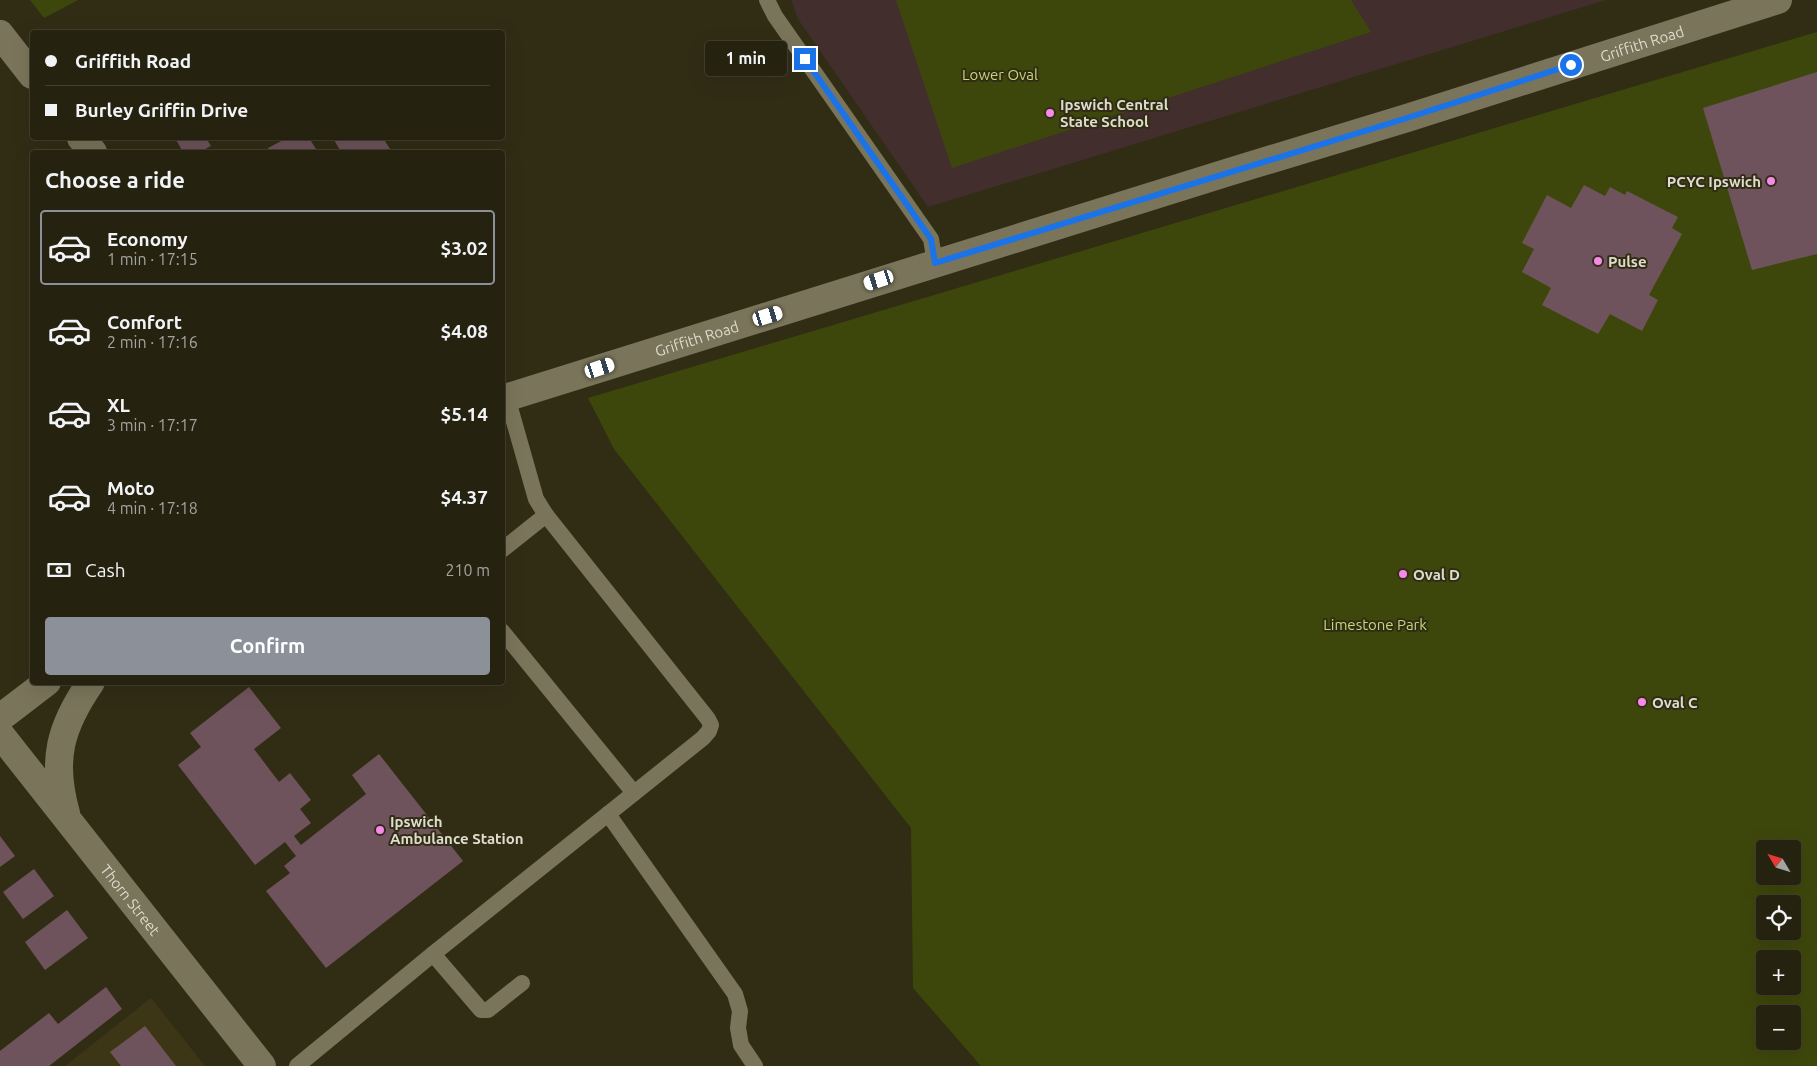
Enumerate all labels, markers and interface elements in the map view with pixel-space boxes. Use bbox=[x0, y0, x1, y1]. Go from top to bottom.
street label: Griffith Road bbox=[1598, 22, 1686, 65]
callout: 1 min bbox=[705, 42, 788, 76]
route end bbox=[794, 48, 816, 70]
text: 1 min bbox=[726, 49, 766, 67]
text: Griffith Road bbox=[75, 50, 191, 72]
route start bbox=[1560, 54, 1582, 76]
park label: Lower Oval bbox=[962, 66, 1038, 83]
place label: Ipswich Central State School bbox=[1060, 96, 1169, 130]
text: Burley Griffin Drive bbox=[75, 99, 248, 121]
marker: Ipswich Central State School bbox=[1044, 107, 1056, 119]
text: Choose a ride bbox=[45, 167, 185, 192]
place label: PCYC Ipswich bbox=[1667, 173, 1761, 190]
marker: PCYC Ipswich bbox=[1765, 175, 1777, 187]
icon: car bbox=[47, 225, 92, 270]
text: Economy bbox=[107, 228, 188, 250]
text: $3.02 bbox=[440, 237, 488, 259]
text: 1 min · 17:15 bbox=[107, 250, 198, 268]
place label: Pulse bbox=[1608, 253, 1647, 270]
marker: Pulse bbox=[1592, 255, 1604, 267]
car bbox=[862, 268, 895, 292]
car bbox=[751, 304, 784, 328]
icon: car bbox=[47, 308, 92, 353]
text: Comfort bbox=[107, 311, 182, 333]
street label: Griffith Road bbox=[653, 317, 741, 359]
text: $4.08 bbox=[440, 320, 488, 342]
text: 2 min · 17:16 bbox=[107, 333, 198, 351]
car bbox=[583, 356, 616, 380]
icon: car bbox=[47, 391, 92, 436]
text: XL bbox=[107, 394, 130, 416]
text: $5.14 bbox=[440, 403, 488, 425]
text: 3 min · 17:17 bbox=[107, 416, 198, 434]
icon: car bbox=[47, 474, 92, 519]
text: Moto bbox=[107, 477, 155, 499]
text: $4.37 bbox=[440, 486, 488, 508]
text: 4 min · 17:18 bbox=[107, 499, 198, 517]
icon: cash bbox=[45, 556, 73, 584]
text: Cash bbox=[85, 559, 126, 581]
text: 210 m bbox=[445, 561, 490, 579]
place label: Oval D bbox=[1413, 566, 1460, 583]
marker: Oval D bbox=[1397, 568, 1409, 580]
park label: Limestone Park bbox=[1323, 616, 1427, 633]
button: Confirm bbox=[45, 617, 490, 675]
place label: Oval C bbox=[1652, 694, 1698, 711]
marker: Oval C bbox=[1636, 696, 1648, 708]
place label: Ipswich Ambulance Station bbox=[390, 813, 523, 847]
marker: Ipswich Ambulance Station bbox=[374, 824, 386, 836]
north arrow bbox=[1756, 840, 1801, 885]
map controls bbox=[1756, 840, 1801, 1050]
street label: Thorn Street bbox=[98, 861, 164, 938]
button: locate bbox=[1756, 895, 1801, 940]
button: + bbox=[1756, 950, 1801, 995]
button: − bbox=[1756, 1005, 1801, 1050]

